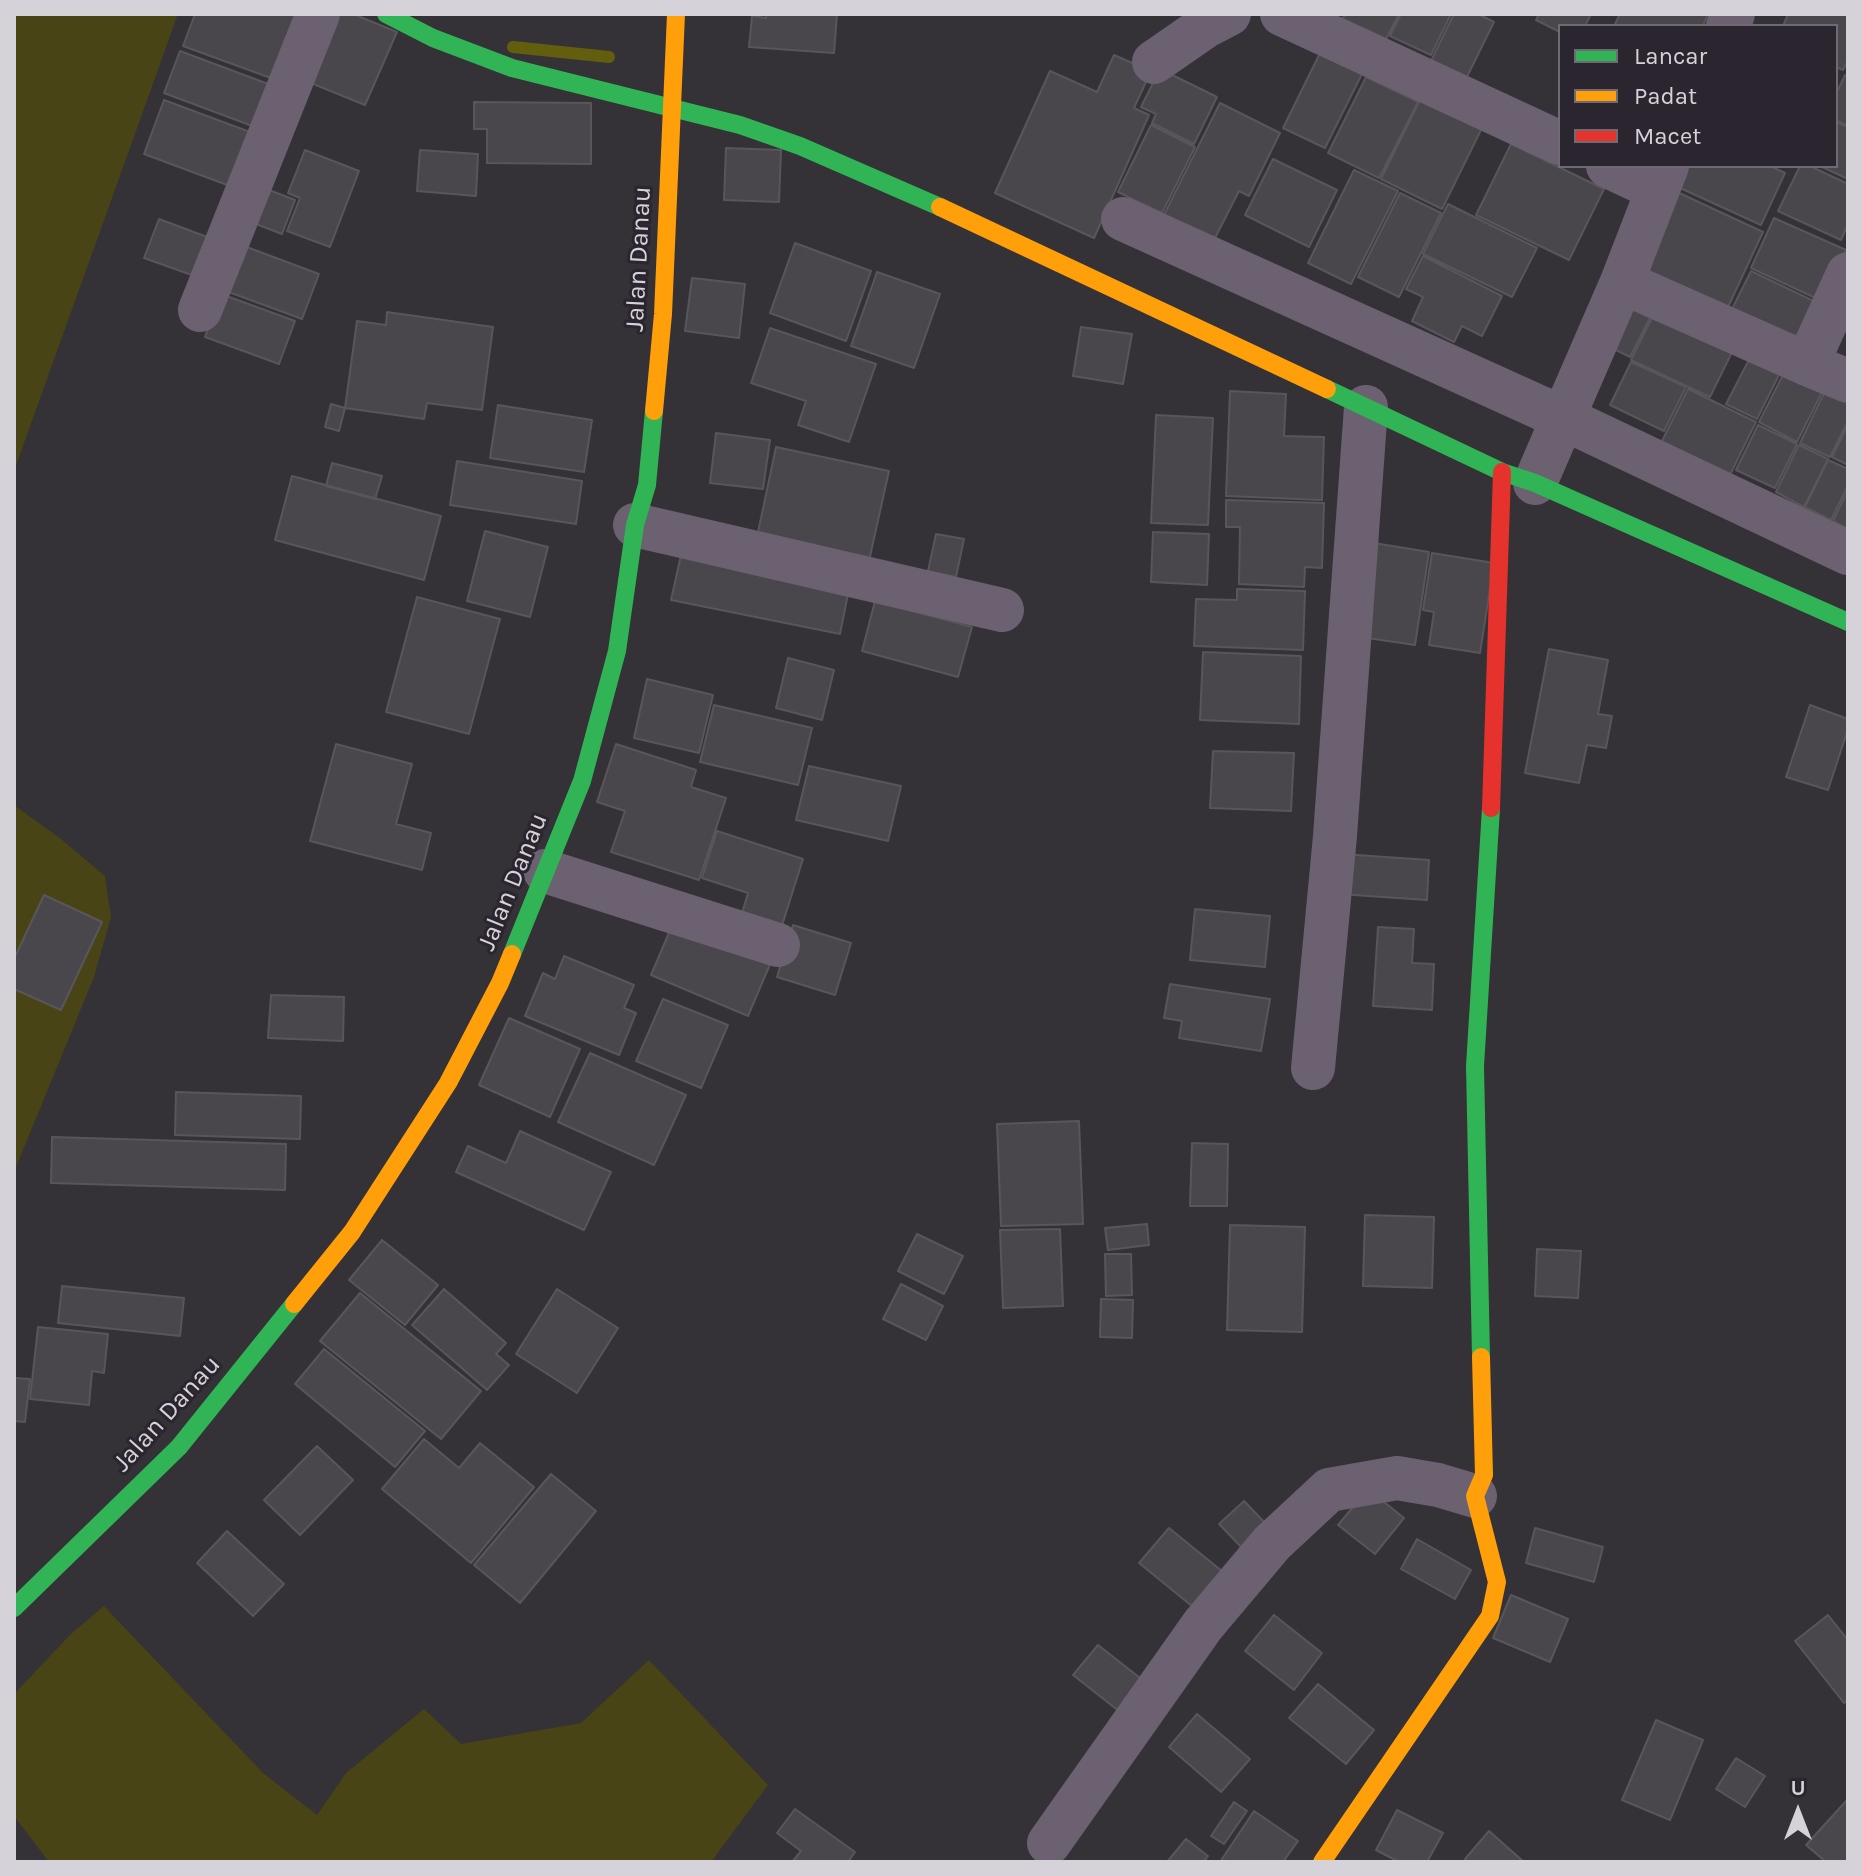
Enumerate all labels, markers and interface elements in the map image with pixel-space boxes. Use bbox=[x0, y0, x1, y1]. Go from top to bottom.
legend bbox=[1558, 24, 1838, 168]
text: Lancar bbox=[1634, 42, 1707, 70]
text: Padat bbox=[1634, 82, 1697, 110]
text: Macet bbox=[1634, 122, 1701, 150]
street label: Jalan Danau bbox=[620, 186, 658, 332]
street label: Jalan Danau bbox=[471, 809, 555, 955]
street label: Jalan Danau bbox=[107, 1350, 227, 1478]
north arrow bbox=[1758, 1772, 1838, 1852]
text: U bbox=[1790, 1775, 1806, 1801]

